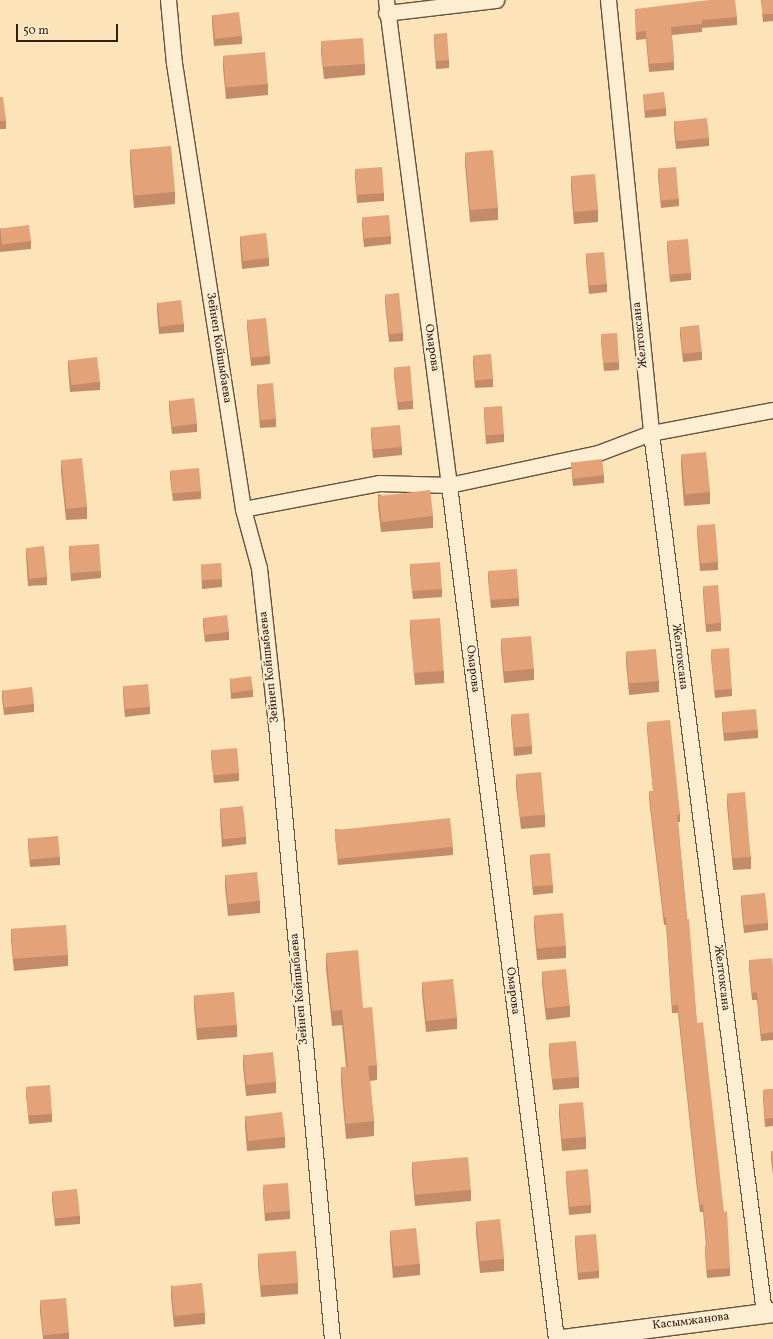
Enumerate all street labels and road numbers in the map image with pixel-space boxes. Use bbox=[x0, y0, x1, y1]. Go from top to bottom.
street label: Зейнеп Койшыбаева bbox=[202, 292, 234, 404]
street label: Желтоксана bbox=[630, 301, 652, 369]
street label: Омарова bbox=[421, 323, 441, 373]
street label: Зейнеп Койшыбаева bbox=[257, 611, 283, 723]
street label: Желтоксана bbox=[668, 623, 690, 691]
street label: Омарова bbox=[462, 644, 482, 694]
street label: Зейнеп Койшыбаева bbox=[288, 933, 312, 1045]
street label: Желтоксана bbox=[710, 944, 732, 1012]
street label: Омарова bbox=[502, 966, 522, 1016]
street label: Касымжанова bbox=[652, 1310, 730, 1334]

